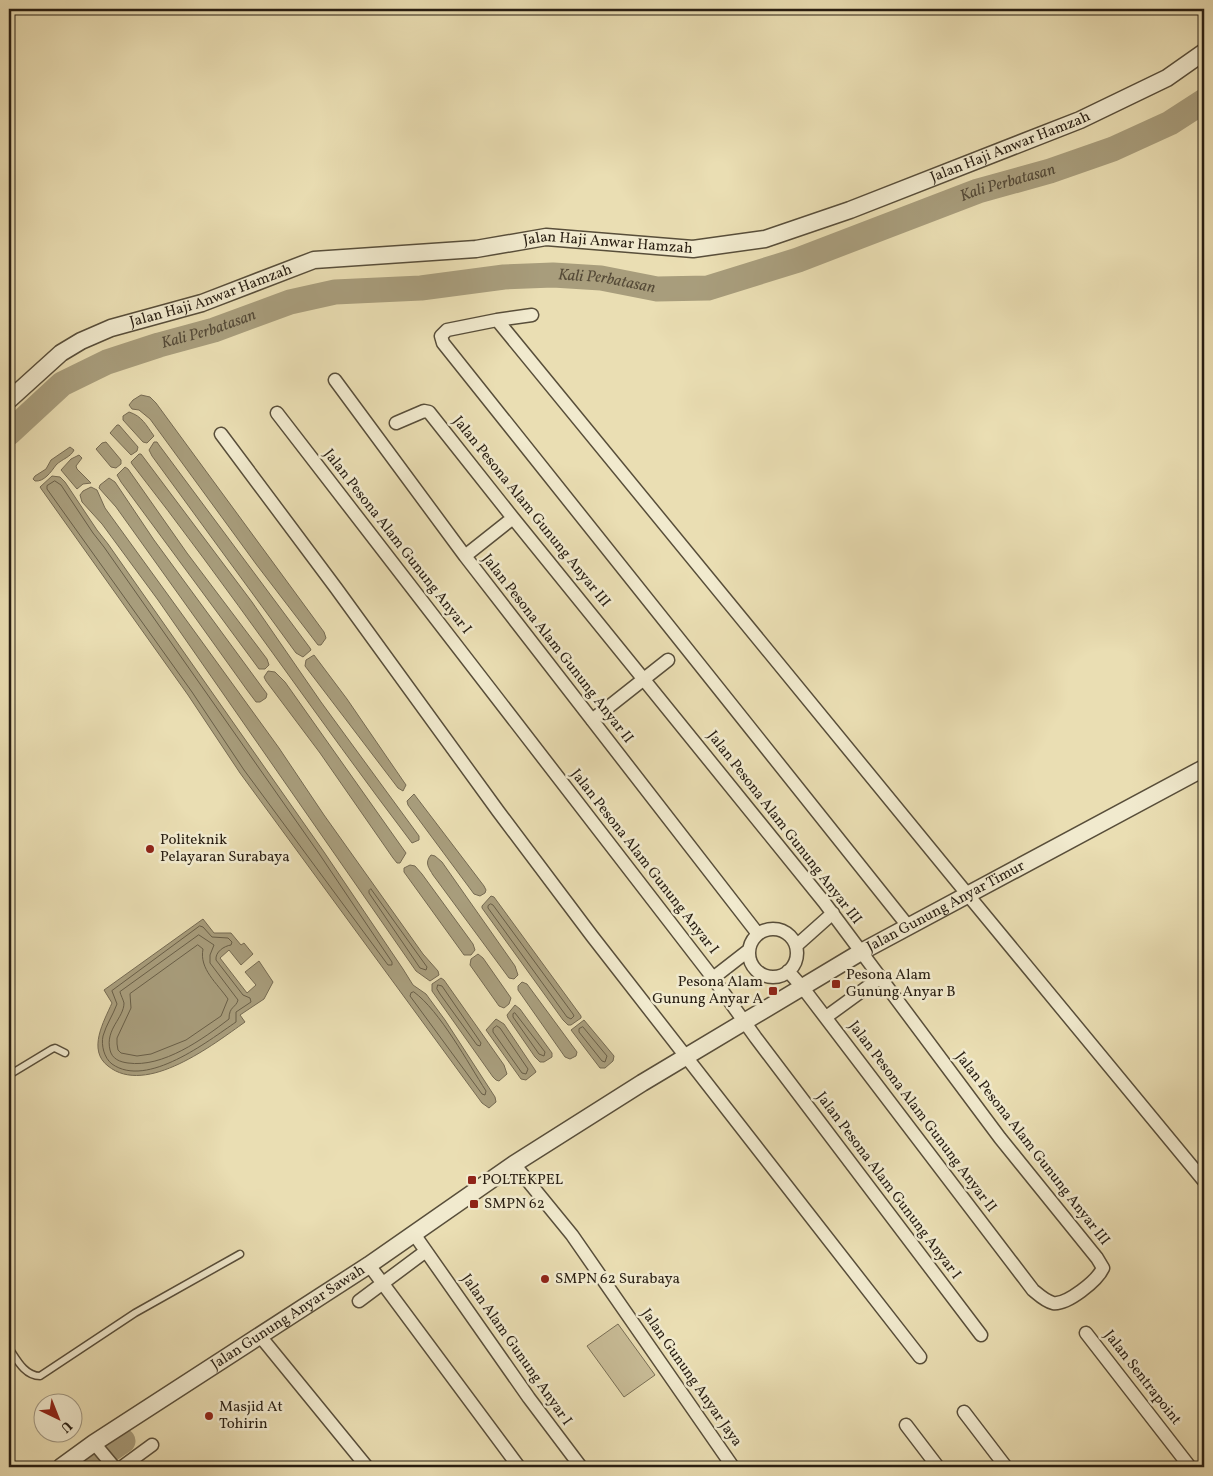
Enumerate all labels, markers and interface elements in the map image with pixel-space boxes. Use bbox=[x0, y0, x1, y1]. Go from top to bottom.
street label: Jalan Haji Anwar Hamzah bbox=[927, 106, 1094, 188]
water label: Kali Perbatasan bbox=[957, 159, 1059, 208]
street label: Jalan Haji Anwar Hamzah bbox=[522, 226, 694, 259]
street label: Jalan Haji Anwar Hamzah bbox=[127, 259, 295, 333]
water label: Kali Perbatasan bbox=[557, 264, 657, 299]
water label: Kali Perbatasan bbox=[159, 304, 259, 355]
street label: Jalan Pesona Alam Gunung Anyar III bbox=[447, 412, 615, 612]
street label: Jalan Pesona Alam Gunung Anyar I bbox=[318, 445, 476, 639]
street label: Jalan Pesona Alam Gunung Anyar II bbox=[476, 550, 638, 748]
street label: Jalan Pesona Alam Gunung Anyar III bbox=[702, 727, 866, 929]
street label: Jalan Pesona Alam Gunung Anyar I bbox=[565, 765, 723, 959]
place label: Politeknik Pelayaran Surabaya bbox=[160, 830, 290, 868]
marker: Politeknik Pelayaran Surabaya bbox=[144, 843, 156, 855]
street label: Jalan Gunung Anyar Timur bbox=[863, 855, 1029, 958]
place label: Pesona Alam Gunung Anyar B bbox=[846, 965, 956, 1003]
place label: Pesona Alam Gunung Anyar A bbox=[652, 972, 763, 1010]
marker: Pesona Alam Gunung Anyar B bbox=[830, 978, 842, 990]
marker: Pesona Alam Gunung Anyar A bbox=[767, 985, 779, 997]
street label: Jalan Pesona Alam Gunung Anyar II bbox=[844, 1018, 1000, 1216]
street label: Jalan Pesona Alam Gunung Anyar III bbox=[950, 1048, 1114, 1250]
street label: Jalan Pesona Alam Gunung Anyar I bbox=[812, 1089, 964, 1283]
place label: POLTEKPEL bbox=[482, 1170, 564, 1191]
marker: POLTEKPEL bbox=[466, 1174, 478, 1186]
place label: SMPN 62 bbox=[484, 1194, 545, 1215]
marker: SMPN 62 bbox=[468, 1198, 480, 1210]
street label: Jalan Gunung Anyar Sawah bbox=[207, 1260, 369, 1375]
place label: SMPN 62 Surabaya bbox=[555, 1269, 680, 1290]
street label: Jalan Alam Gunung Anyar I bbox=[456, 1270, 576, 1430]
marker: SMPN 62 Surabaya bbox=[539, 1273, 551, 1285]
street label: Jalan Gunung Anyar Jaya bbox=[635, 1305, 747, 1451]
street label: Jalan Sentrapoint bbox=[1098, 1326, 1186, 1430]
north arrow bbox=[32, 1394, 82, 1444]
place label: Masjid At Tohirin bbox=[219, 1397, 283, 1435]
marker: Masjid At Tohirin bbox=[203, 1410, 215, 1422]
text: U bbox=[56, 1416, 76, 1437]

